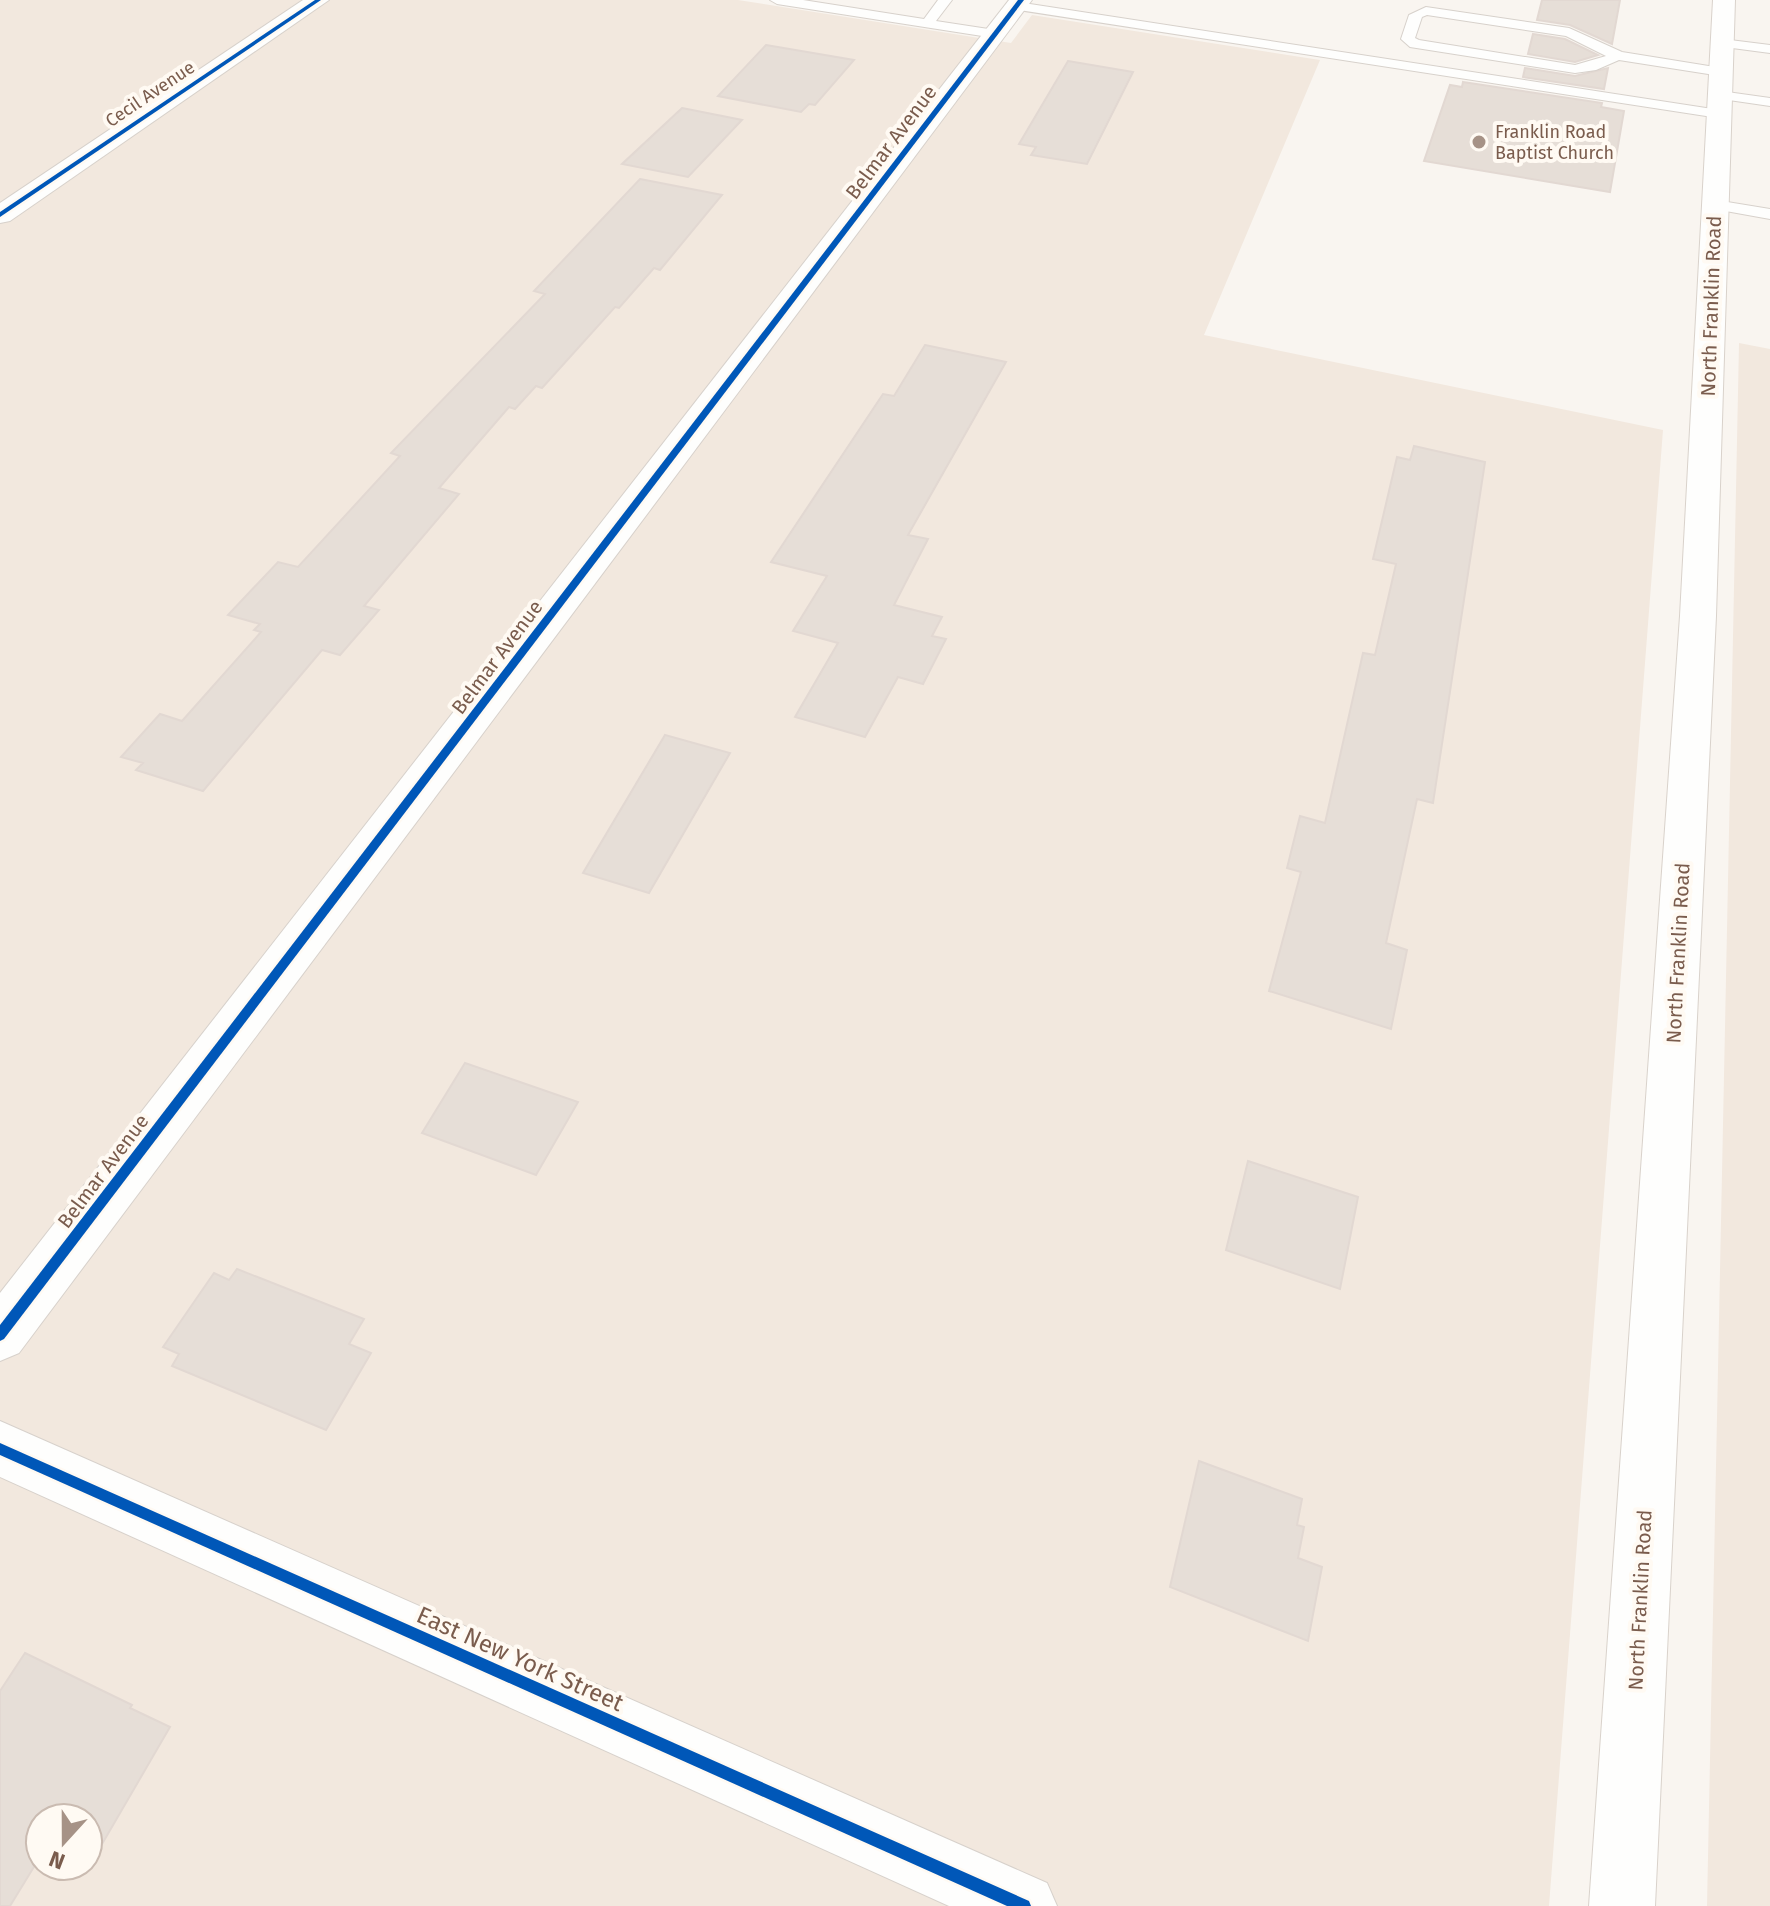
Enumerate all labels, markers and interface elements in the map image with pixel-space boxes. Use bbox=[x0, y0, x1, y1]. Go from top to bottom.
street label: Cecil Avenue bbox=[101, 56, 199, 132]
street label: Belmar Avenue bbox=[840, 80, 942, 204]
place label: Franklin Road Baptist Church bbox=[1495, 121, 1614, 164]
marker: Franklin Road Baptist Church bbox=[1470, 133, 1488, 151]
street label: North Franklin Road bbox=[1696, 215, 1726, 397]
street label: Belmar Avenue bbox=[446, 595, 548, 719]
street label: North Franklin Road bbox=[1661, 862, 1695, 1044]
street label: Belmar Avenue bbox=[52, 1109, 154, 1233]
street label: North Franklin Road bbox=[1623, 1509, 1657, 1691]
street label: East New York Street bbox=[412, 1601, 628, 1717]
north arrow bbox=[24, 1802, 104, 1882]
text: N bbox=[45, 1845, 69, 1875]

